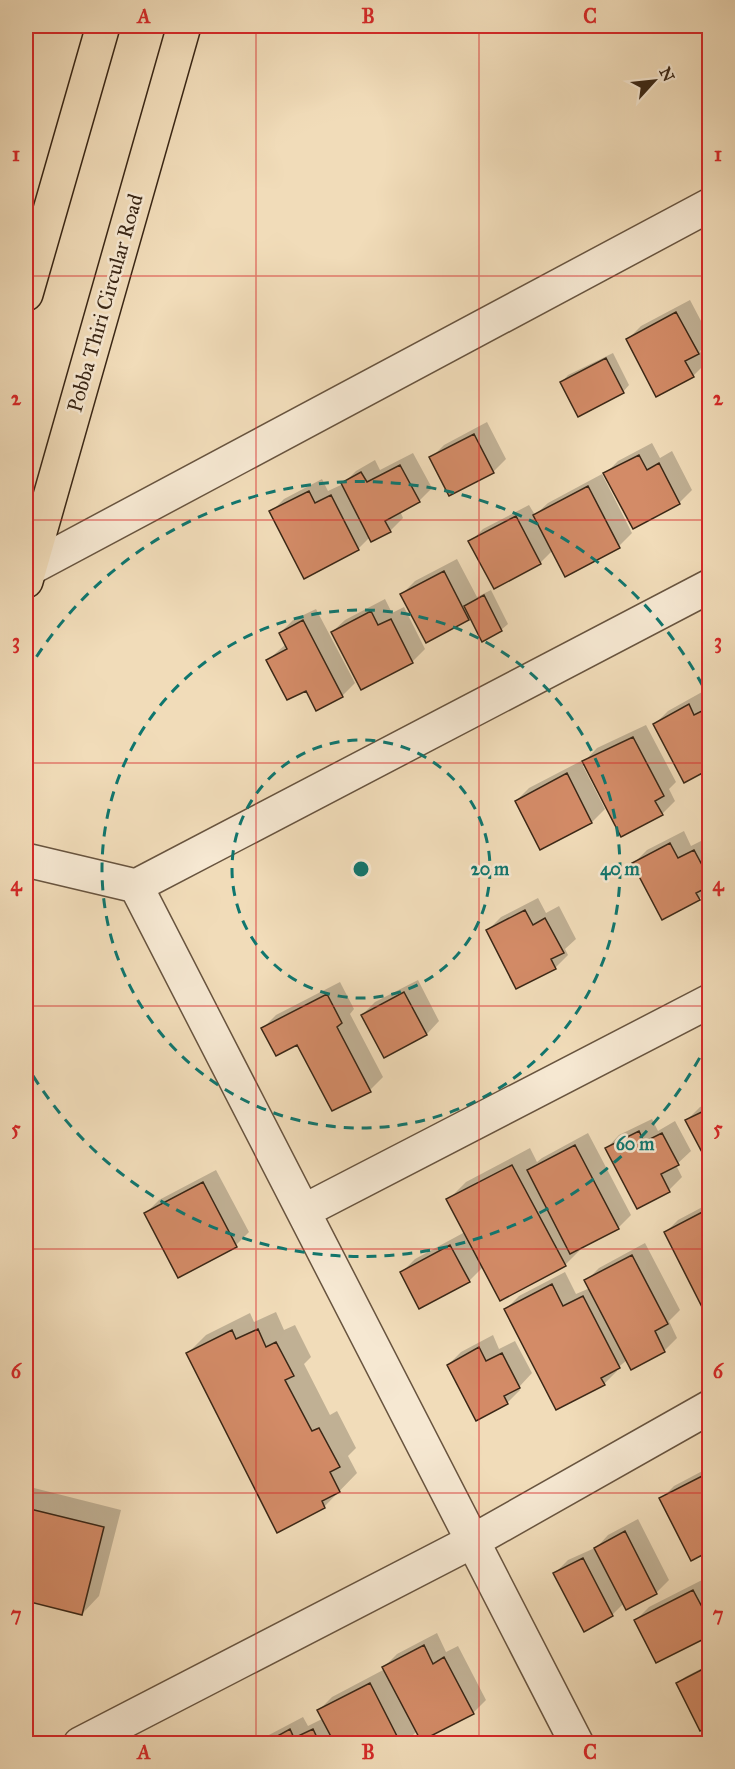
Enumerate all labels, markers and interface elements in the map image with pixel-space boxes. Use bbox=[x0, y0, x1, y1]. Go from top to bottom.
text: A bbox=[135, 4, 151, 28]
text: B bbox=[361, 4, 375, 28]
text: C bbox=[583, 4, 597, 28]
north arrow bbox=[624, 51, 684, 111]
text: N bbox=[655, 64, 679, 85]
text: 1 bbox=[12, 142, 20, 166]
text: 1 bbox=[714, 142, 722, 166]
street label: Pobba Thiri Circular Road bbox=[61, 191, 149, 415]
text: 2 bbox=[11, 386, 22, 410]
text: 2 bbox=[713, 386, 724, 410]
text: 3 bbox=[12, 629, 20, 654]
text: 3 bbox=[714, 629, 722, 654]
text: 20 m bbox=[471, 858, 510, 880]
text: 40 m bbox=[600, 858, 641, 881]
centre of rings bbox=[351, 859, 371, 879]
text: 4 bbox=[10, 872, 22, 897]
text: 4 bbox=[712, 872, 724, 897]
text: 5 bbox=[11, 1116, 21, 1140]
text: 5 bbox=[713, 1116, 723, 1140]
text: 60 m bbox=[616, 1133, 655, 1155]
text: 6 bbox=[11, 1359, 23, 1383]
text: 6 bbox=[713, 1359, 725, 1383]
text: 7 bbox=[11, 1602, 22, 1626]
text: 7 bbox=[713, 1602, 724, 1626]
text: A bbox=[135, 1740, 151, 1764]
text: B bbox=[361, 1740, 375, 1764]
text: C bbox=[583, 1740, 597, 1764]

